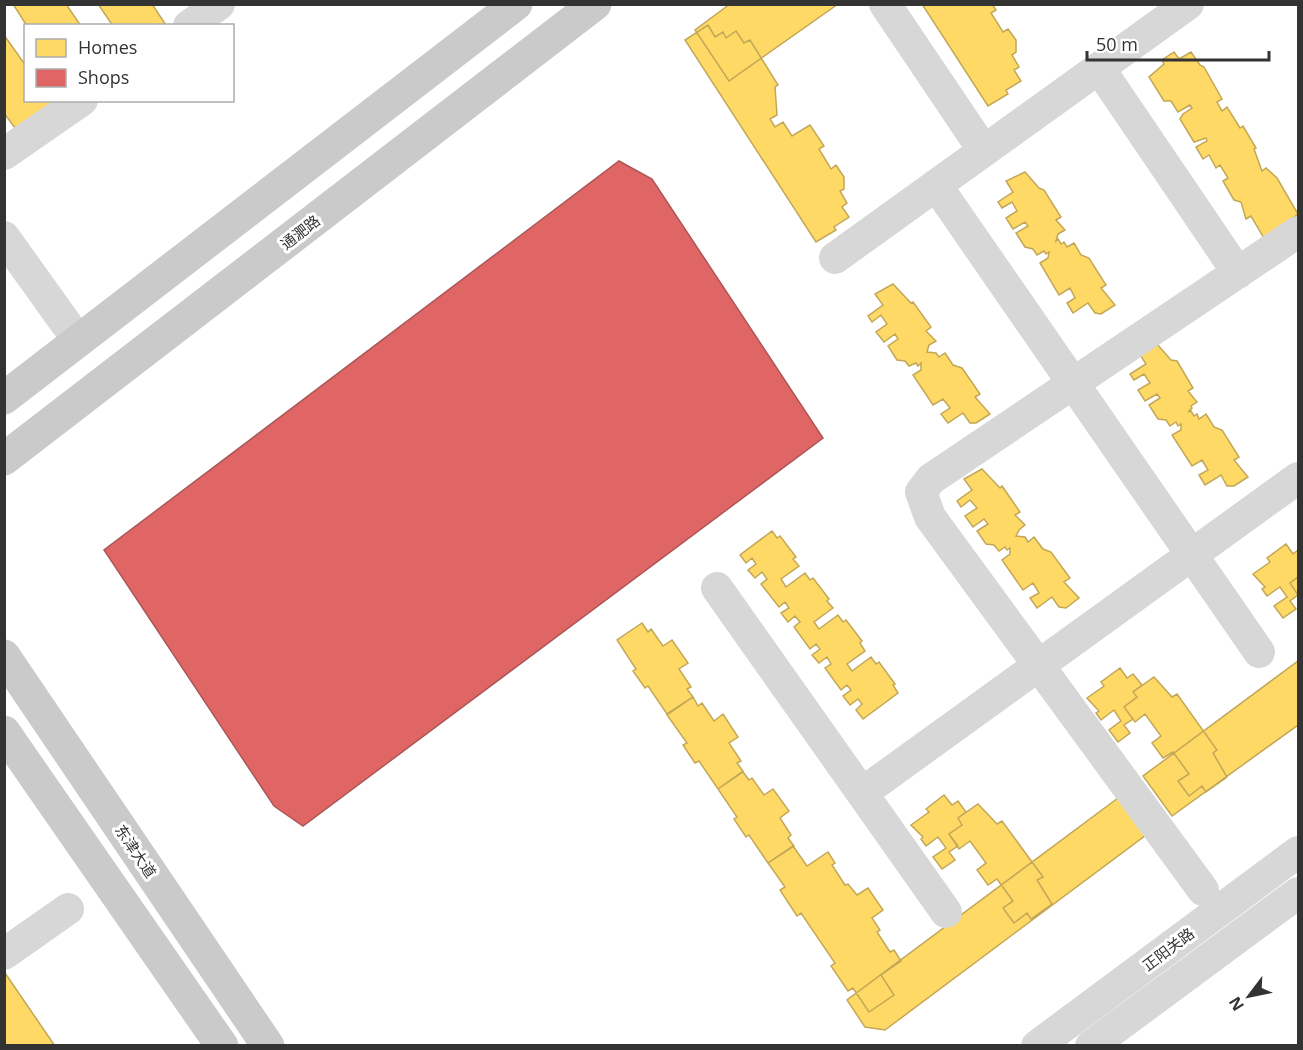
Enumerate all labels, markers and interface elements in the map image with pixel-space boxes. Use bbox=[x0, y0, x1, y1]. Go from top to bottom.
legend bbox=[24, 24, 234, 102]
scale bar bbox=[1087, 24, 1268, 62]
text: 50 m bbox=[1096, 32, 1138, 56]
text: Homes bbox=[78, 35, 137, 59]
text: Shops bbox=[78, 65, 129, 89]
street label: 通淝路 bbox=[276, 210, 324, 254]
street label: 东津大道 bbox=[111, 821, 161, 881]
street label: 正阳关路 bbox=[1138, 923, 1198, 975]
north arrow bbox=[1219, 966, 1279, 1026]
text: N bbox=[1224, 993, 1249, 1015]

